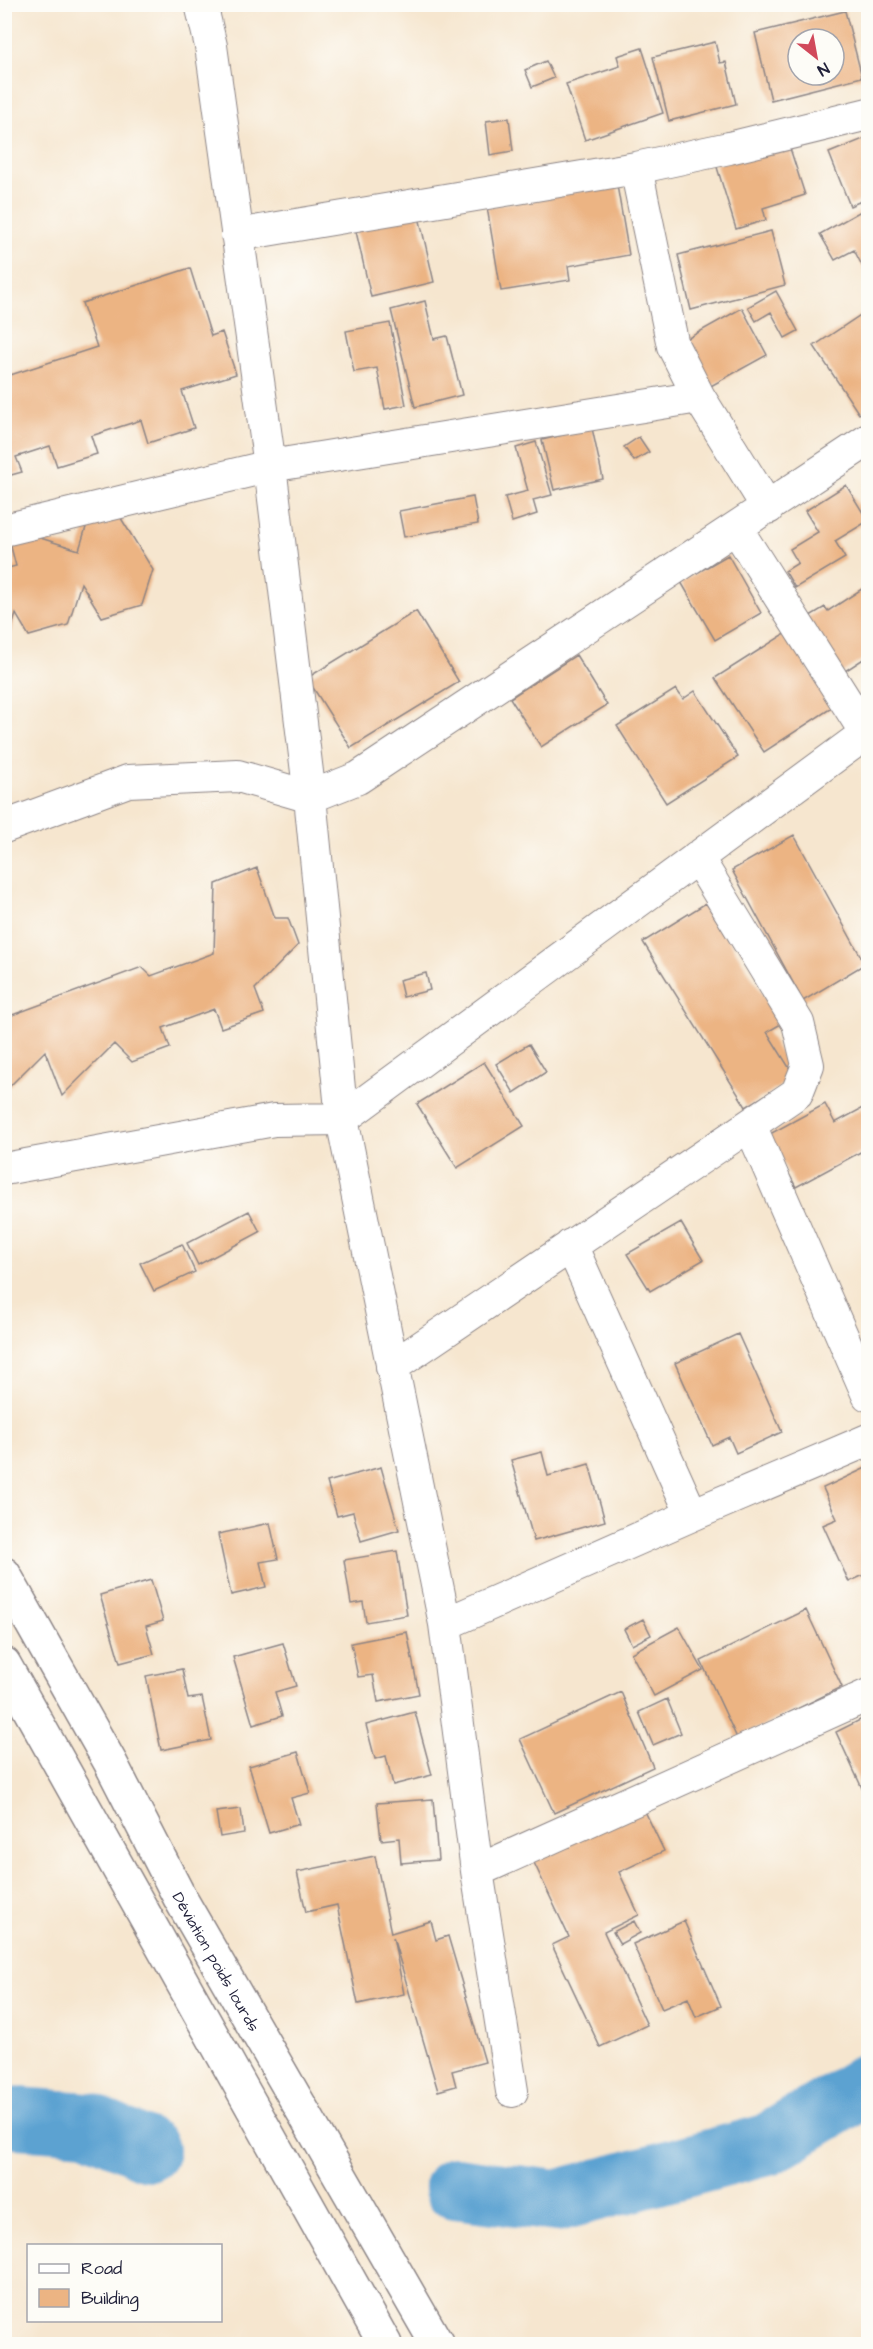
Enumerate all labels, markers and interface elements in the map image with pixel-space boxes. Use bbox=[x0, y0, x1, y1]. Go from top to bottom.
north arrow bbox=[786, 27, 846, 87]
text: N bbox=[813, 57, 833, 81]
street label: Déviation poids lourds bbox=[167, 1888, 265, 2036]
legend bbox=[27, 2244, 222, 2322]
text: Road bbox=[81, 2256, 122, 2281]
text: Building bbox=[81, 2286, 139, 2312]

